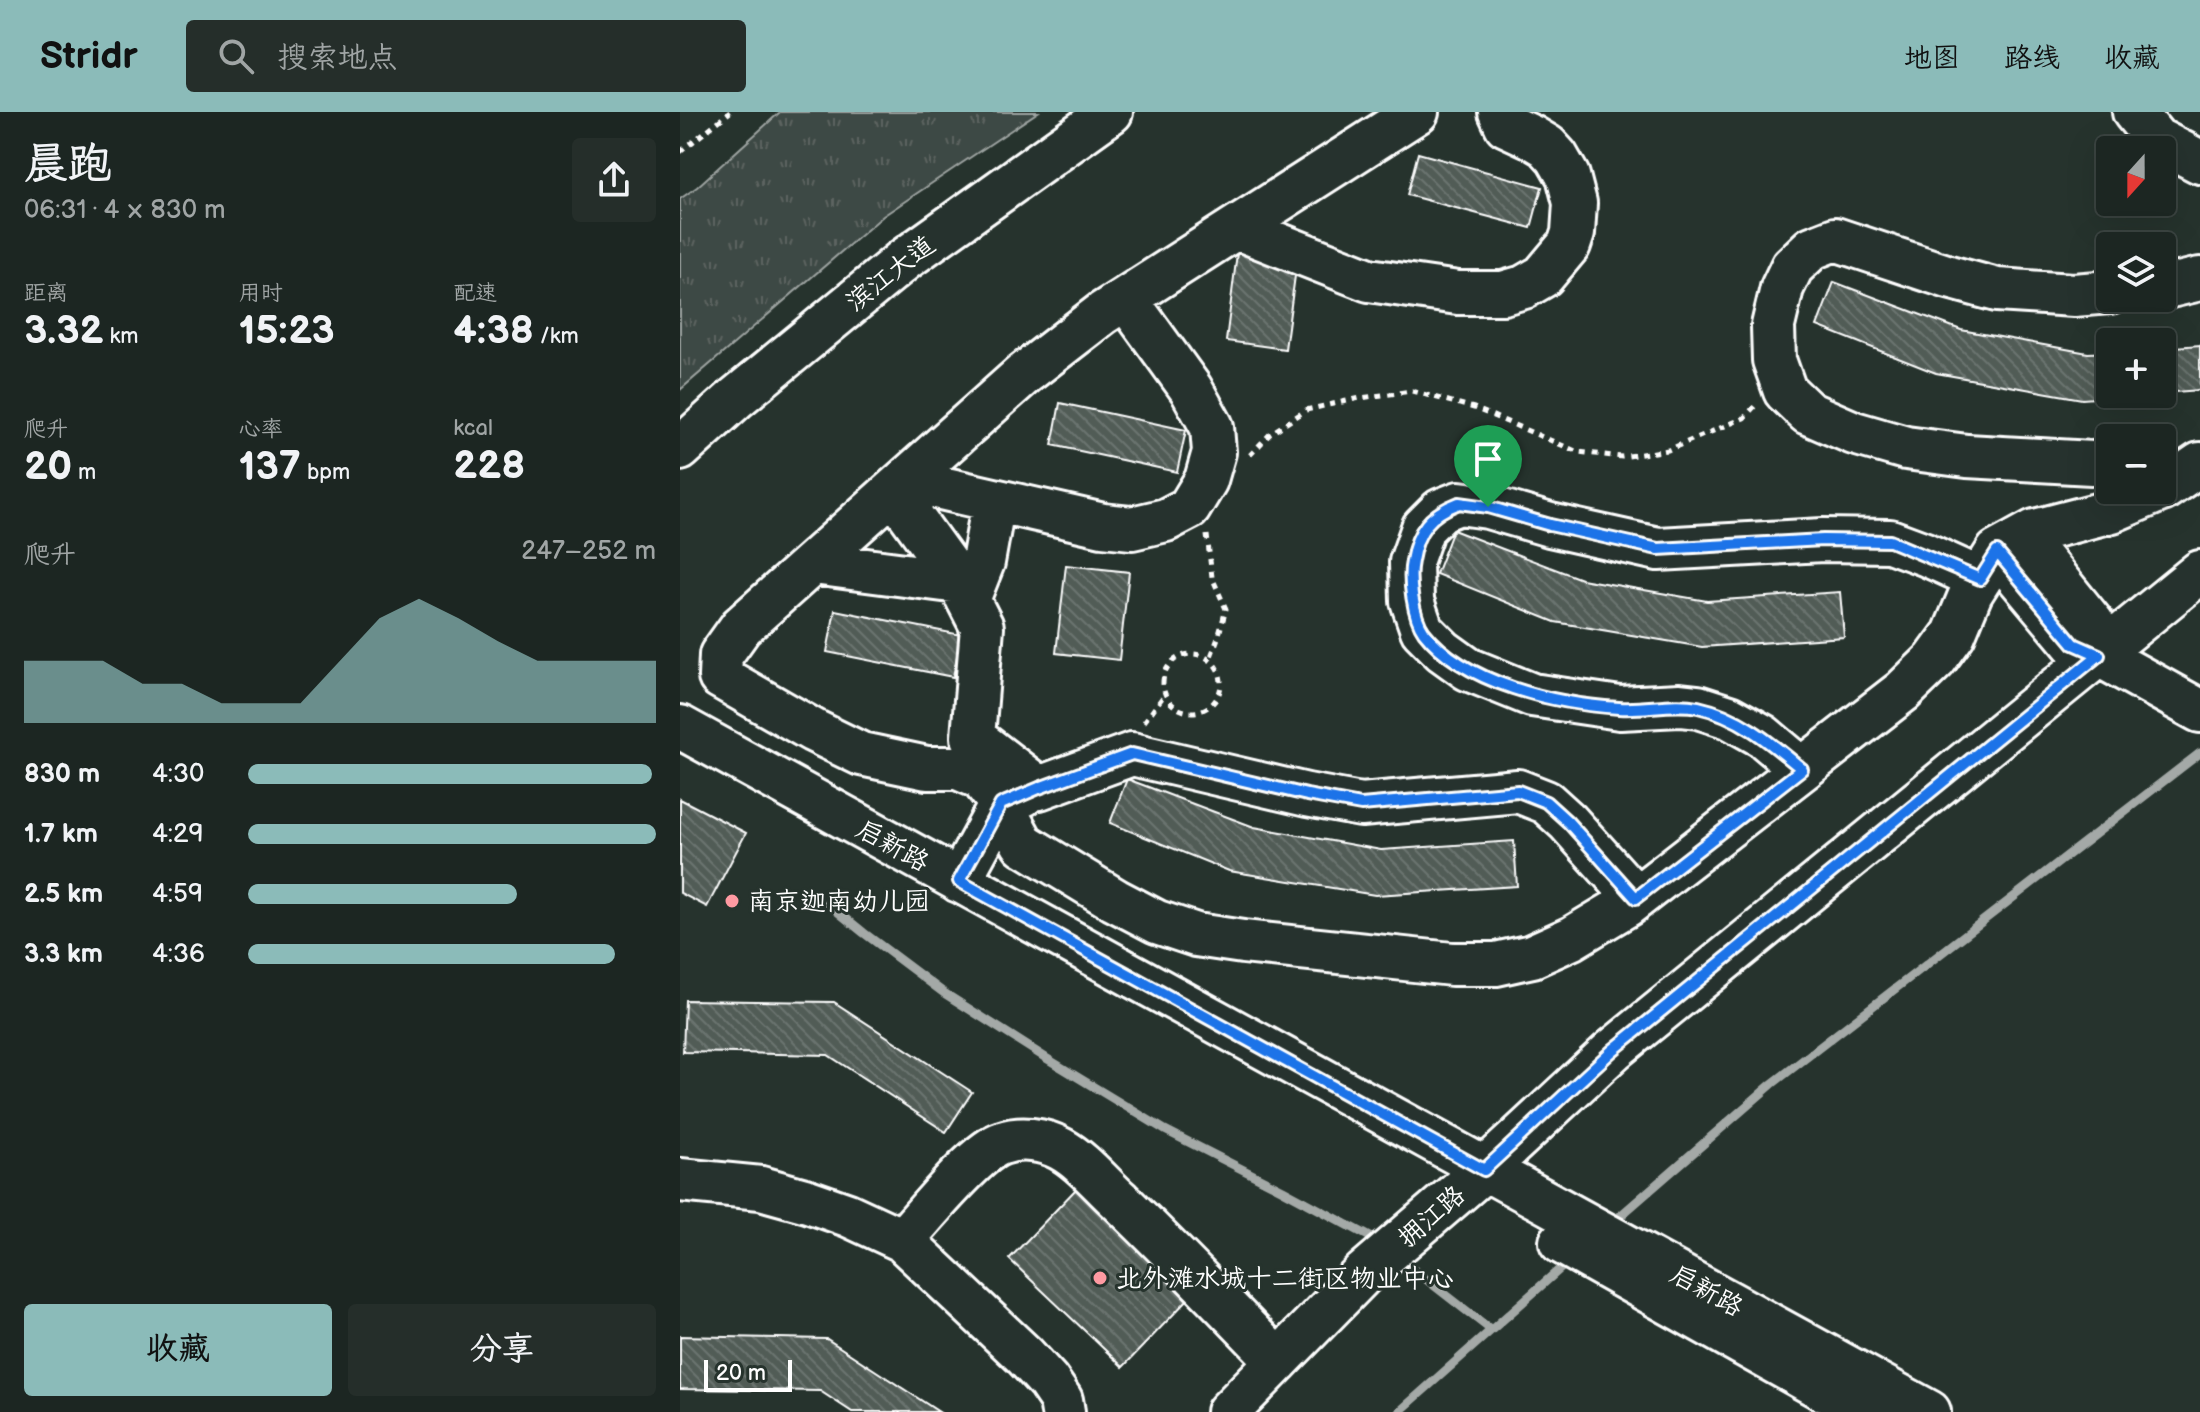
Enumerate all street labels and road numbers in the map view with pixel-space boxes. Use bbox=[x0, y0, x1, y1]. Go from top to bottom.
street label: 滨江大道 bbox=[840, 230, 941, 318]
street label: 启新路 bbox=[851, 814, 934, 879]
street label: 拥江路 bbox=[1392, 1180, 1472, 1254]
street label: 启新路 bbox=[1665, 1259, 1748, 1324]

